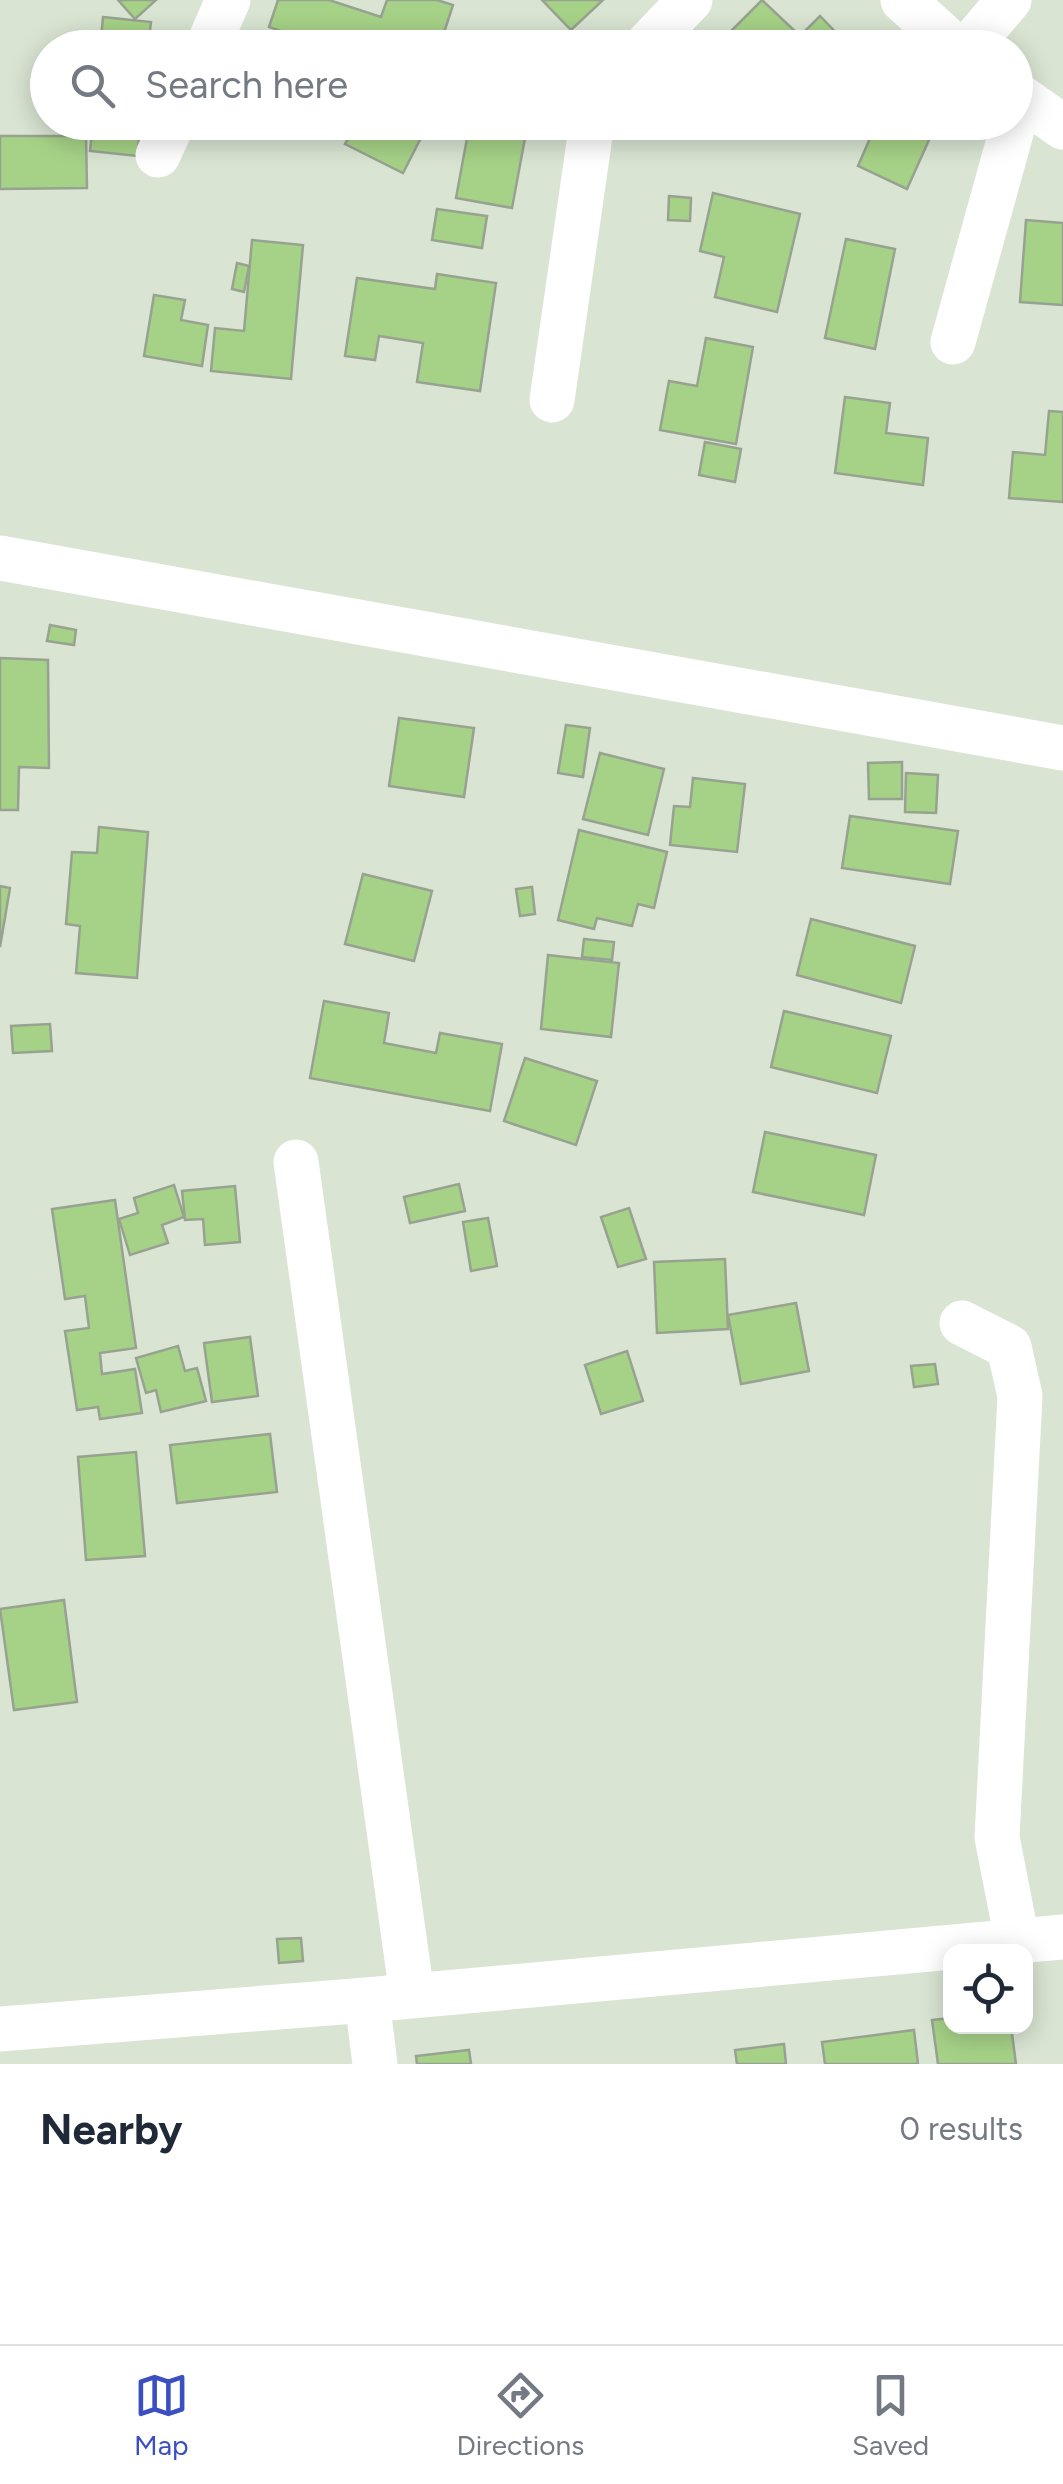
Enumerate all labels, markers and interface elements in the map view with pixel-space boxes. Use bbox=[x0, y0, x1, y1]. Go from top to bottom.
search box bbox=[30, 30, 1033, 140]
icon: search bbox=[65, 58, 120, 113]
text: Search here bbox=[145, 62, 348, 108]
map controls bbox=[943, 1944, 1033, 2034]
button: locate bbox=[943, 1944, 1033, 2034]
text: Nearby bbox=[40, 2104, 182, 2155]
text: 0 results bbox=[899, 2110, 1023, 2148]
tab: Map bbox=[134, 2368, 189, 2462]
tab: Directions bbox=[457, 2368, 584, 2462]
tab: Saved bbox=[852, 2368, 929, 2462]

